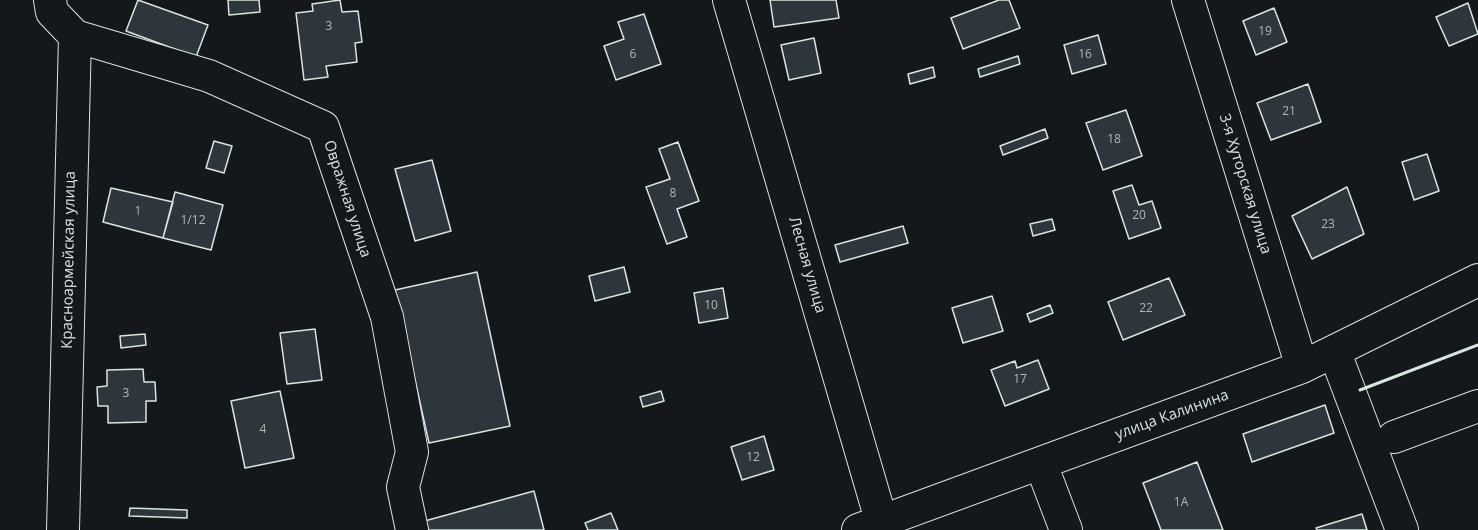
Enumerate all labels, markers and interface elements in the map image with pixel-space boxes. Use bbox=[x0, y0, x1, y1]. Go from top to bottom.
house number: 3 bbox=[326, 20, 332, 34]
house number: 19 bbox=[1258, 25, 1272, 39]
house number: 6 bbox=[630, 48, 636, 62]
house number: 16 bbox=[1078, 48, 1092, 62]
house number: 21 bbox=[1282, 105, 1296, 119]
street label: 3-я Хуторская улица bbox=[1215, 112, 1275, 256]
house number: 18 bbox=[1107, 133, 1121, 147]
street label: Овражная улица bbox=[320, 138, 374, 260]
street label: Красноармейская улица bbox=[58, 171, 80, 349]
house number: 8 bbox=[670, 187, 676, 201]
house number: 1 bbox=[135, 205, 141, 219]
house number: 20 bbox=[1132, 209, 1146, 223]
house number: 1/12 bbox=[181, 214, 205, 228]
street label: Лесная улица bbox=[785, 215, 829, 315]
house number: 23 bbox=[1321, 218, 1335, 232]
house number: 10 bbox=[704, 299, 718, 313]
house number: 22 bbox=[1139, 302, 1153, 316]
house number: 17 bbox=[1013, 373, 1027, 387]
street label: улица Калинина bbox=[1113, 386, 1231, 444]
house number: 3 bbox=[123, 387, 129, 401]
house number: 4 bbox=[260, 423, 266, 437]
house number: 12 bbox=[746, 451, 760, 465]
house number: 1А bbox=[1174, 496, 1188, 510]

